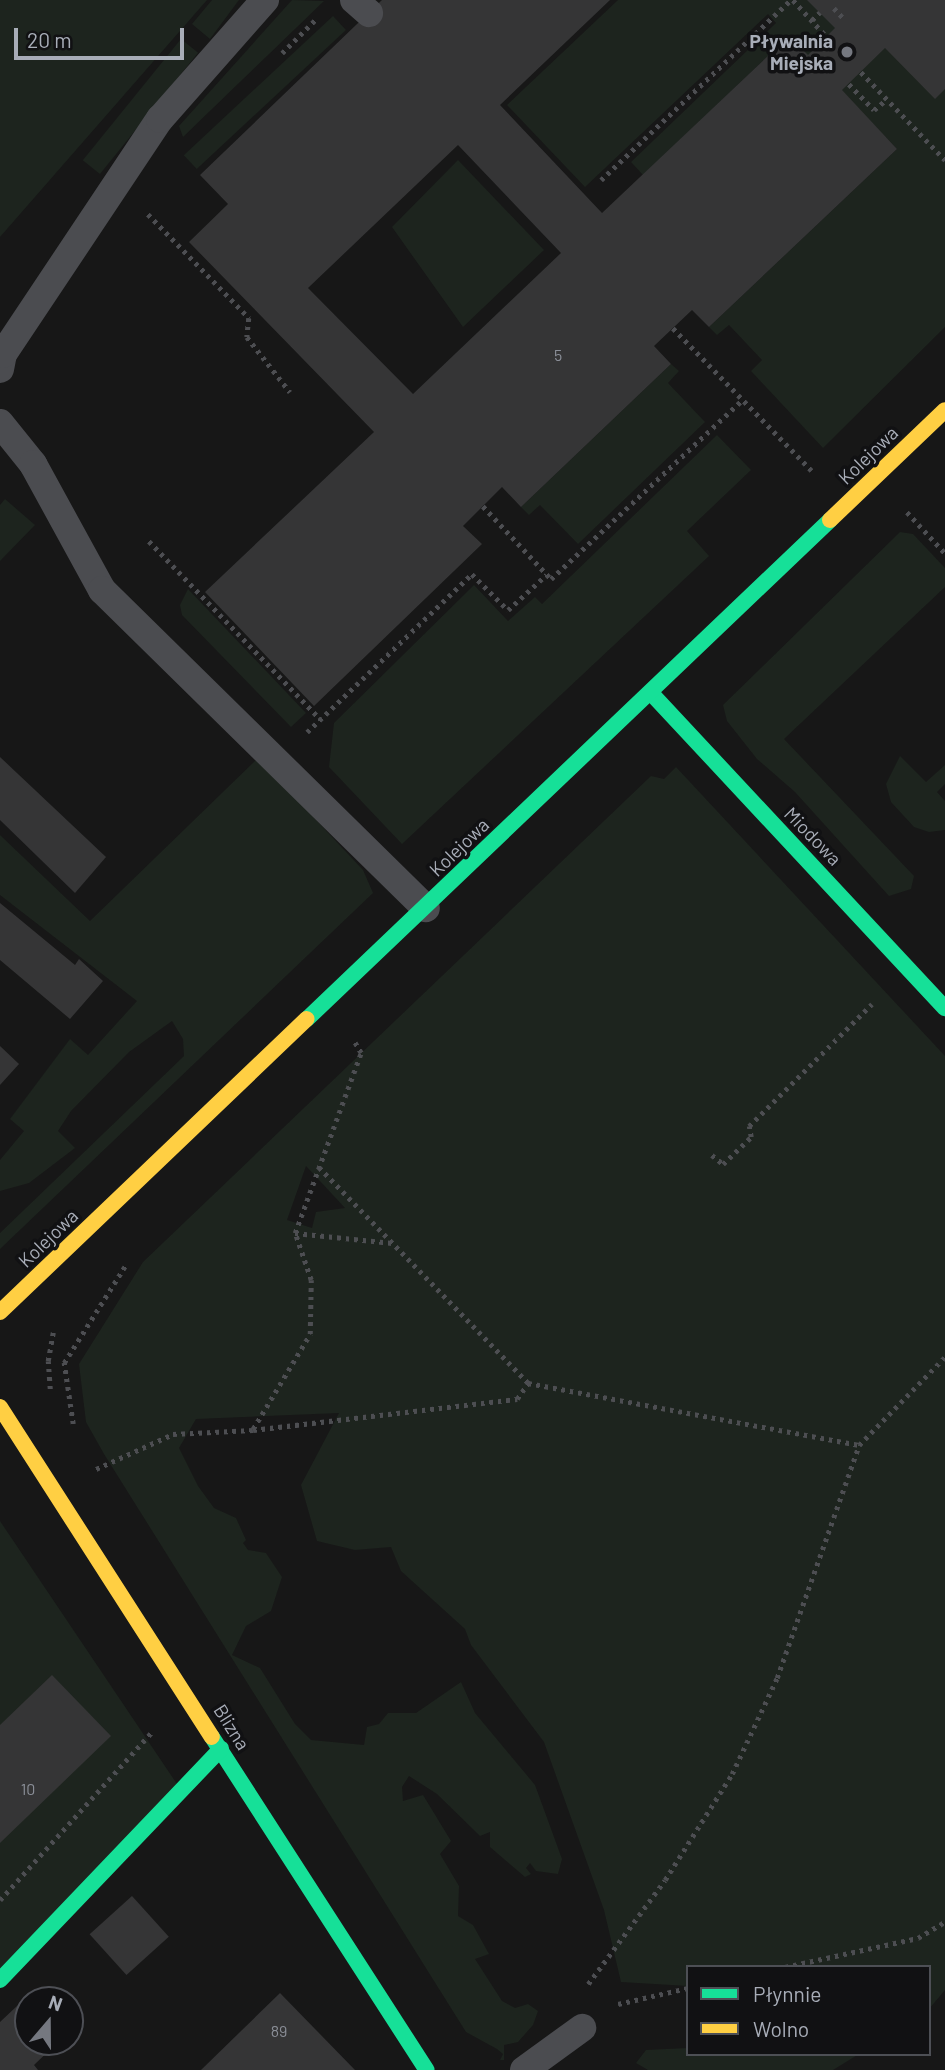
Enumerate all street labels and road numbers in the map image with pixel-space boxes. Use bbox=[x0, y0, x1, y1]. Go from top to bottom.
street label: Kolejowa bbox=[833, 421, 903, 489]
street label: Miodowa bbox=[780, 802, 846, 870]
street label: Kolejowa bbox=[424, 813, 494, 881]
street label: Kolejowa bbox=[13, 1204, 83, 1272]
street label: Blizna bbox=[209, 1700, 255, 1754]

